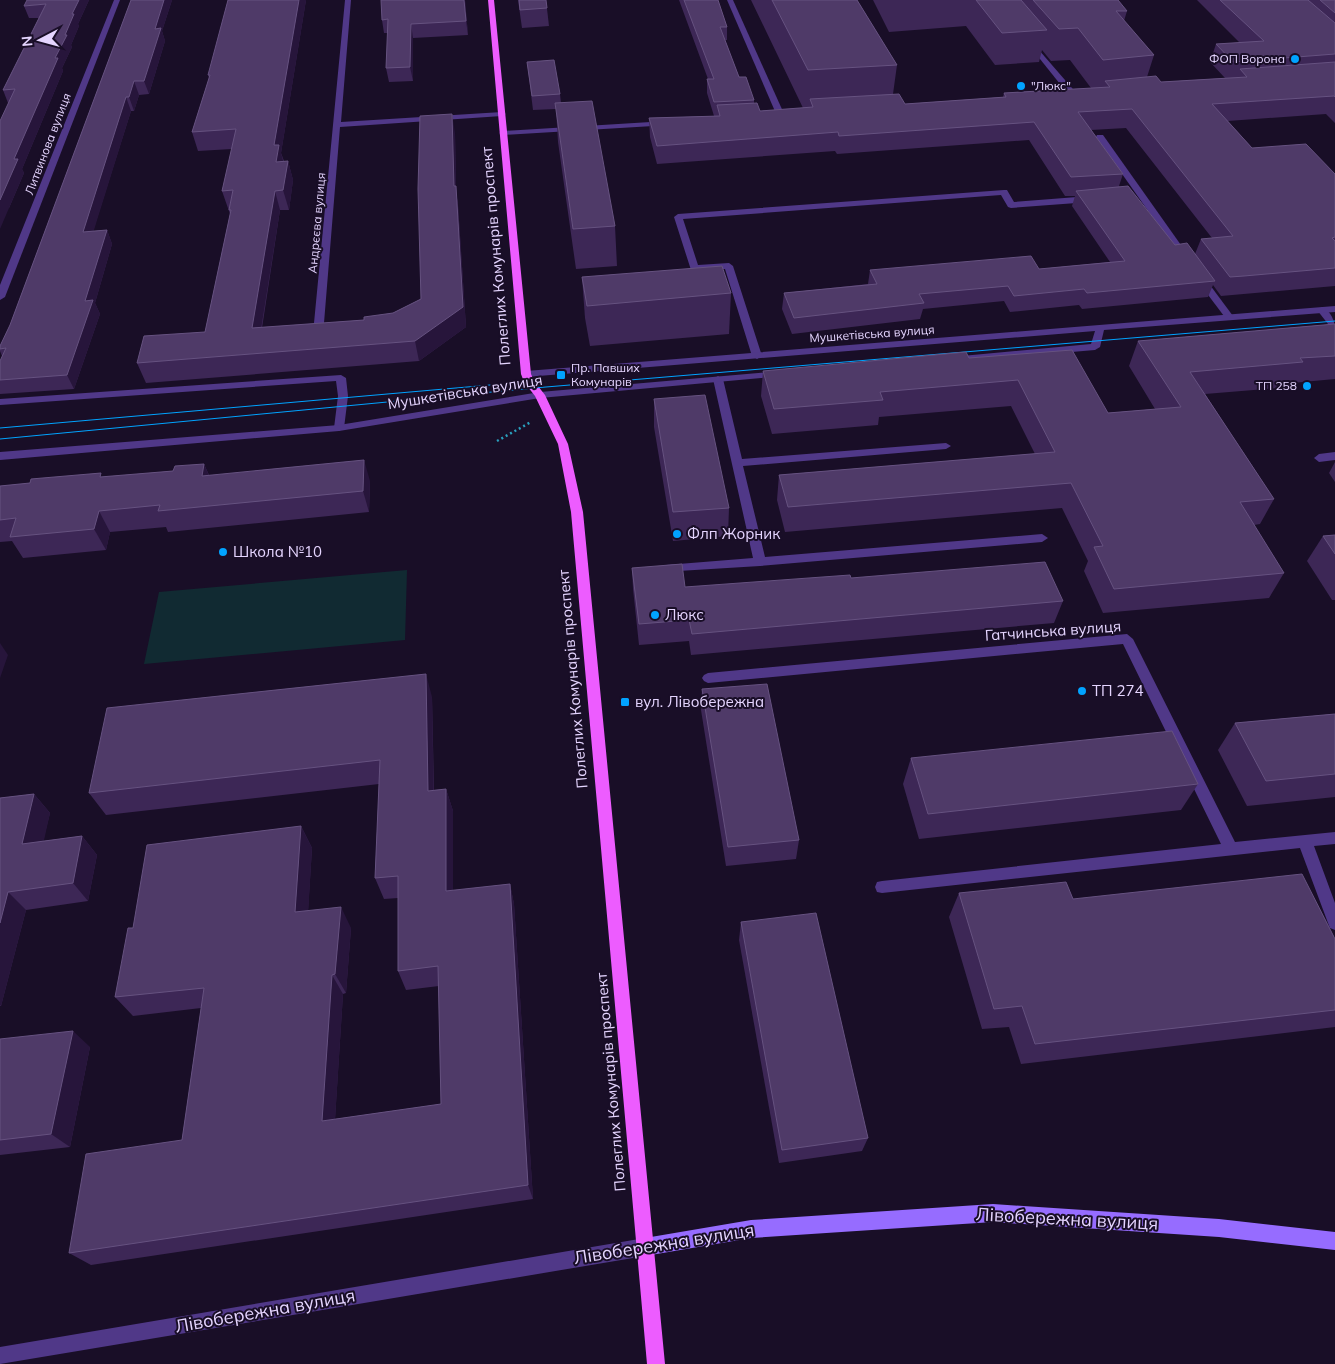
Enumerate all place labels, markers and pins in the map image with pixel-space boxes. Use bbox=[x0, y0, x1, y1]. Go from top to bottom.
place label: ФОП Ворона bbox=[1209, 51, 1285, 66]
marker: ФОП Ворона bbox=[1289, 53, 1301, 65]
place label: "Люкс" bbox=[1031, 78, 1071, 93]
marker: "Люкс" bbox=[1015, 80, 1027, 92]
place label: Пр. Павших Комунарiв bbox=[571, 360, 640, 389]
marker: Пр. Павших Комунарiв bbox=[555, 369, 567, 381]
place label: ТП 258 bbox=[1256, 378, 1297, 393]
marker: ТП 258 bbox=[1301, 380, 1313, 392]
place label: Флп Жорник bbox=[687, 524, 781, 543]
marker: Флп Жорник bbox=[671, 528, 683, 540]
place label: Школа №10 bbox=[233, 542, 322, 561]
marker: Школа №10 bbox=[217, 546, 229, 558]
place label: Люкс bbox=[665, 605, 704, 624]
marker: Люкс bbox=[649, 609, 661, 621]
place label: ТП 274 bbox=[1092, 681, 1143, 700]
marker: ТП 274 bbox=[1076, 685, 1088, 697]
place label: вул. Лівобережна bbox=[635, 692, 764, 711]
marker: вул. Лівобережна bbox=[619, 696, 631, 708]

